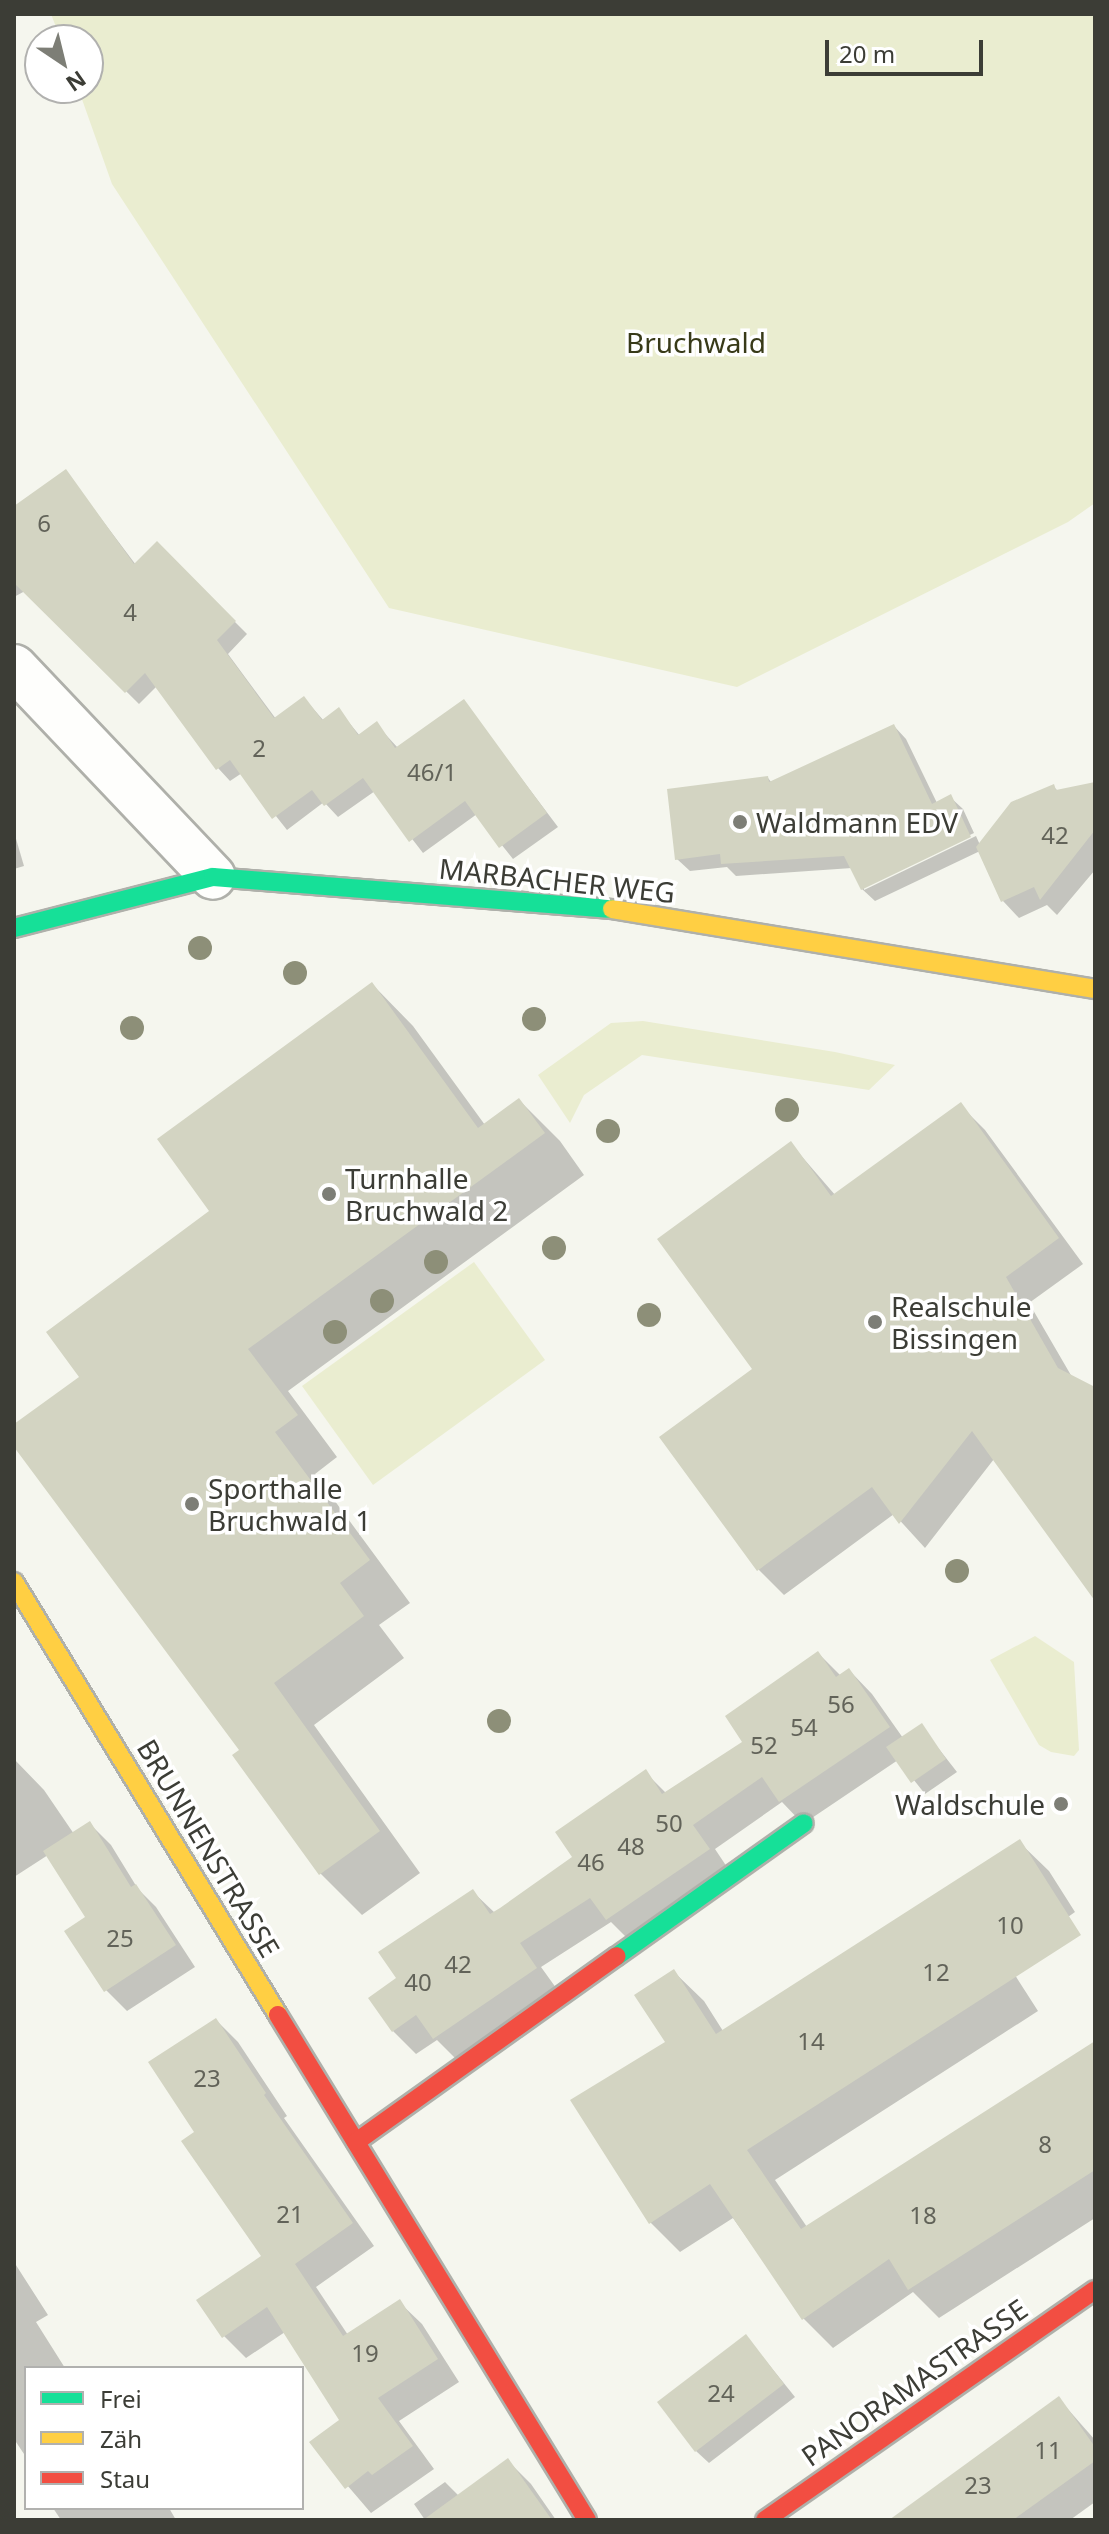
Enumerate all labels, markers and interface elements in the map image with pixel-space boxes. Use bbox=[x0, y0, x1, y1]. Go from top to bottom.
north arrow bbox=[24, 24, 104, 104]
scale bar bbox=[829, 24, 987, 74]
text: 20 m bbox=[839, 37, 895, 70]
text: N bbox=[61, 65, 93, 99]
park label: Bruchwald bbox=[626, 325, 766, 359]
house number: 6 bbox=[37, 509, 51, 537]
house number: 4 bbox=[123, 598, 137, 626]
house number: 2 bbox=[252, 734, 266, 762]
house number: 46/1 bbox=[407, 758, 457, 786]
place label: Waldmann EDV bbox=[756, 805, 958, 839]
marker: Waldmann EDV bbox=[731, 813, 749, 831]
house number: 42 bbox=[1041, 821, 1069, 849]
street label: MARBACHER WEG bbox=[437, 851, 677, 909]
place label: Turnhalle Bruchwald 2 bbox=[345, 1161, 508, 1227]
marker: Turnhalle Bruchwald 2 bbox=[320, 1185, 338, 1203]
place label: Realschule Bissingen bbox=[891, 1289, 1032, 1355]
marker: Realschule Bissingen bbox=[866, 1313, 884, 1331]
place label: Sporthalle Bruchwald 1 bbox=[208, 1471, 371, 1537]
marker: Sporthalle Bruchwald 1 bbox=[183, 1495, 201, 1513]
house number: 56 bbox=[827, 1690, 855, 1718]
house number: 54 bbox=[790, 1713, 818, 1741]
house number: 52 bbox=[750, 1731, 778, 1759]
street label: BRUNNENSTRASSE bbox=[131, 1733, 287, 1963]
place label: Waldschule bbox=[895, 1787, 1045, 1821]
marker: Waldschule bbox=[1052, 1795, 1070, 1813]
house number: 50 bbox=[655, 1809, 683, 1837]
house number: 48 bbox=[617, 1832, 645, 1860]
house number: 46 bbox=[577, 1848, 605, 1876]
house number: 10 bbox=[996, 1911, 1024, 1939]
house number: 25 bbox=[106, 1924, 134, 1952]
house number: 42 bbox=[444, 1950, 472, 1978]
house number: 12 bbox=[922, 1958, 950, 1986]
house number: 40 bbox=[404, 1968, 432, 1996]
house number: 14 bbox=[797, 2027, 825, 2055]
house number: 23 bbox=[193, 2064, 221, 2092]
house number: 8 bbox=[1038, 2130, 1052, 2158]
house number: 21 bbox=[276, 2200, 304, 2228]
house number: 18 bbox=[909, 2201, 937, 2229]
street label: PANORAMASTRASSE bbox=[795, 2291, 1033, 2473]
house number: 19 bbox=[351, 2339, 379, 2367]
legend bbox=[24, 2366, 304, 2510]
house number: 24 bbox=[707, 2379, 735, 2407]
text: Frei bbox=[100, 2382, 142, 2415]
text: Zäh bbox=[100, 2422, 142, 2455]
house number: 11 bbox=[1034, 2436, 1062, 2464]
text: Stau bbox=[100, 2462, 150, 2495]
house number: 23 bbox=[964, 2471, 992, 2499]

